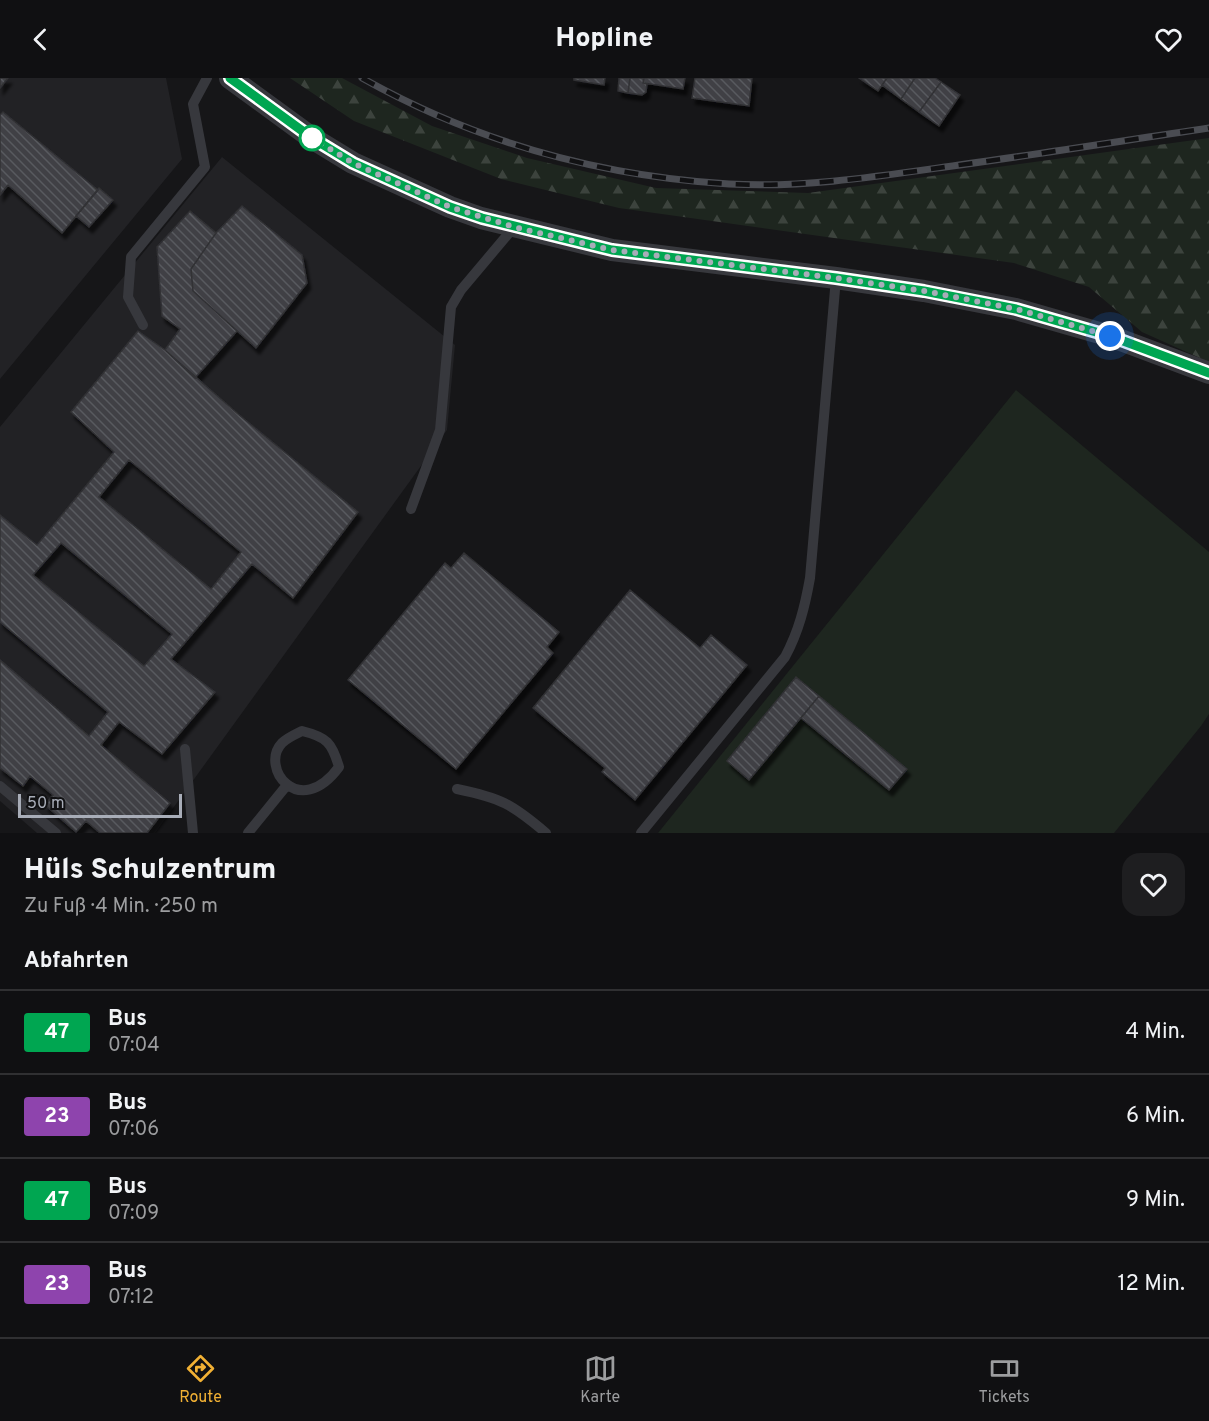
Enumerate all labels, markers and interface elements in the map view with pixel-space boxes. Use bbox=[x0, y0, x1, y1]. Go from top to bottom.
text: Hopline bbox=[556, 22, 653, 56]
icon: back bbox=[24, 23, 57, 56]
icon: heart bbox=[1152, 23, 1185, 56]
unlabelled marker bbox=[299, 125, 325, 151]
your location bbox=[1095, 321, 1125, 351]
scale bar bbox=[18, 791, 182, 818]
text: 50 m bbox=[27, 794, 65, 814]
text: Hüls Schulzentrum bbox=[24, 853, 276, 889]
button: heart bbox=[1122, 853, 1185, 916]
text: Zu Fuß · 4 Min. · 250 m bbox=[24, 894, 218, 920]
text: Abfahrten bbox=[24, 948, 129, 975]
text: Bus bbox=[108, 1006, 147, 1033]
text: 47 bbox=[45, 1019, 69, 1046]
text: 4 Min. bbox=[1125, 1019, 1185, 1046]
text: 07:04 bbox=[108, 1033, 160, 1059]
text: Bus bbox=[108, 1090, 147, 1117]
text: 23 bbox=[44, 1103, 70, 1130]
text: 6 Min. bbox=[1126, 1103, 1185, 1130]
text: 07:06 bbox=[108, 1117, 159, 1143]
text: Bus bbox=[108, 1174, 147, 1201]
text: 47 bbox=[45, 1187, 69, 1214]
text: 9 Min. bbox=[1126, 1187, 1185, 1214]
text: 07:09 bbox=[108, 1201, 159, 1227]
text: Bus bbox=[108, 1258, 147, 1285]
text: 23 bbox=[44, 1271, 70, 1298]
text: 12 Min. bbox=[1117, 1271, 1185, 1298]
text: 07:12 bbox=[108, 1285, 154, 1311]
tab: Route bbox=[179, 1352, 222, 1408]
tab: Karte bbox=[580, 1352, 620, 1408]
tab: Tickets bbox=[979, 1352, 1030, 1408]

